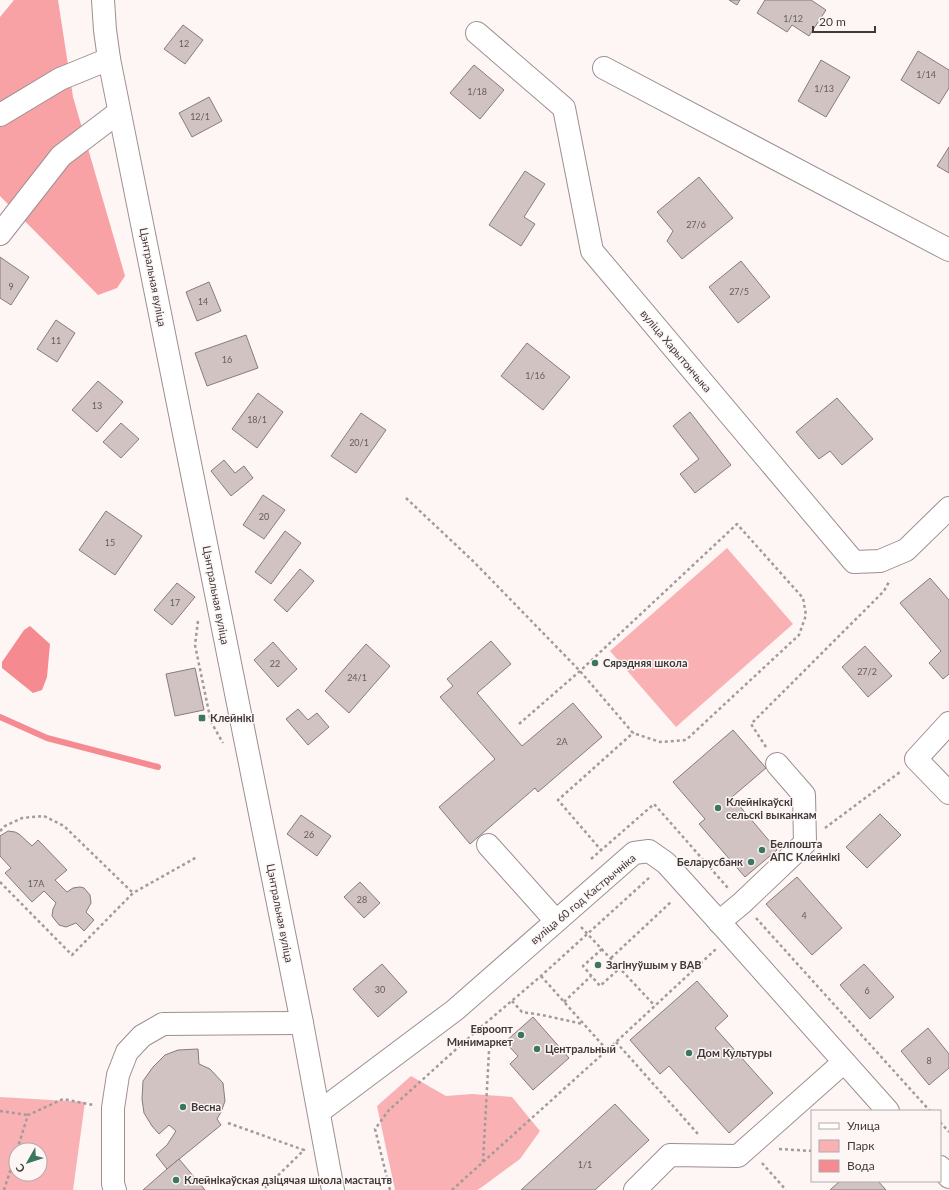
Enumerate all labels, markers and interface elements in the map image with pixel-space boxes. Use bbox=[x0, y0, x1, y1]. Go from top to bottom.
scale bar bbox=[813, 8, 875, 34]
house number: 1/12 bbox=[783, 13, 803, 24]
text: 20 m bbox=[819, 14, 846, 29]
house number: 12 bbox=[179, 38, 189, 49]
house number: 1/14 bbox=[916, 69, 936, 80]
house number: 1/13 bbox=[814, 83, 834, 94]
house number: 1/18 bbox=[467, 86, 487, 97]
house number: 12/1 bbox=[190, 111, 210, 122]
house number: 27/6 bbox=[686, 219, 706, 230]
street label: Цэнтральная вуліца bbox=[138, 226, 169, 327]
house number: 9 bbox=[8, 281, 14, 292]
house number: 27/5 bbox=[729, 286, 749, 297]
house number: 14 bbox=[198, 296, 208, 307]
street label: вуліца Харытончыка bbox=[638, 307, 715, 395]
house number: 11 bbox=[51, 335, 61, 346]
house number: 16 bbox=[222, 354, 232, 365]
house number: 1/16 bbox=[525, 370, 545, 381]
house number: 13 bbox=[92, 400, 102, 411]
house number: 18/1 bbox=[247, 414, 267, 425]
house number: 20/1 bbox=[349, 437, 369, 448]
house number: 20 bbox=[259, 511, 269, 522]
house number: 15 bbox=[105, 537, 115, 548]
street label: Цэнтральная вуліца bbox=[201, 544, 232, 645]
house number: 17 bbox=[170, 597, 180, 608]
place label: Сярэдняя школа bbox=[603, 656, 687, 669]
house number: 22 bbox=[270, 658, 280, 669]
marker: Сярэдняя школа bbox=[590, 658, 600, 668]
house number: 27/2 bbox=[857, 666, 877, 677]
house number: 24/1 bbox=[347, 672, 367, 683]
place label: Клейнікі bbox=[210, 711, 255, 724]
marker: Клейнікі bbox=[197, 713, 207, 723]
house number: 2А bbox=[556, 736, 569, 747]
place label: Клейнікаўскі сельскі выканкам bbox=[726, 795, 817, 821]
marker: Клейнікаўскі сельскі выканкам bbox=[713, 803, 723, 813]
house number: 26 bbox=[304, 829, 314, 840]
place label: Белпошта АПС Клейнікі bbox=[769, 837, 840, 863]
marker: Белпошта АПС Клейнікі bbox=[757, 845, 767, 855]
street label: вуліца 60 год Кастрычніка bbox=[527, 851, 638, 946]
place label: Беларусбанк bbox=[677, 855, 743, 868]
marker: Беларусбанк bbox=[746, 857, 756, 867]
street label: Цэнтральная вуліца bbox=[265, 862, 296, 963]
house number: 17А bbox=[28, 878, 45, 889]
house number: 28 bbox=[357, 894, 367, 905]
house number: 4 bbox=[801, 910, 807, 921]
place label: Загінуўшым у ВАВ bbox=[606, 958, 702, 971]
marker: Загінуўшым у ВАВ bbox=[593, 960, 603, 970]
house number: 30 bbox=[375, 984, 385, 995]
house number: 6 bbox=[864, 985, 870, 996]
place label: Евроопт Минимаркет bbox=[447, 1022, 513, 1048]
marker: Евроопт Минимаркет bbox=[516, 1030, 526, 1040]
place label: Центральный bbox=[545, 1042, 616, 1055]
marker: Центральный bbox=[532, 1044, 542, 1054]
place label: Дом Культуры bbox=[697, 1046, 772, 1059]
marker: Дом Культуры bbox=[684, 1048, 694, 1058]
house number: 8 bbox=[926, 1055, 932, 1066]
place label: Весна bbox=[191, 1100, 221, 1113]
marker: Весна bbox=[178, 1102, 188, 1112]
legend bbox=[811, 1110, 941, 1182]
text: Улица bbox=[847, 1118, 880, 1133]
text: Парк bbox=[847, 1138, 875, 1153]
north arrow bbox=[8, 1142, 48, 1182]
text: Вода bbox=[847, 1158, 875, 1173]
house number: 1/1 bbox=[578, 1159, 592, 1170]
text: С bbox=[12, 1161, 27, 1176]
place label: Клейнікаўская дзіцячая школа мастацтв bbox=[184, 1173, 393, 1186]
marker: Клейнікаўская дзіцячая школа мастацтв bbox=[171, 1175, 181, 1185]

